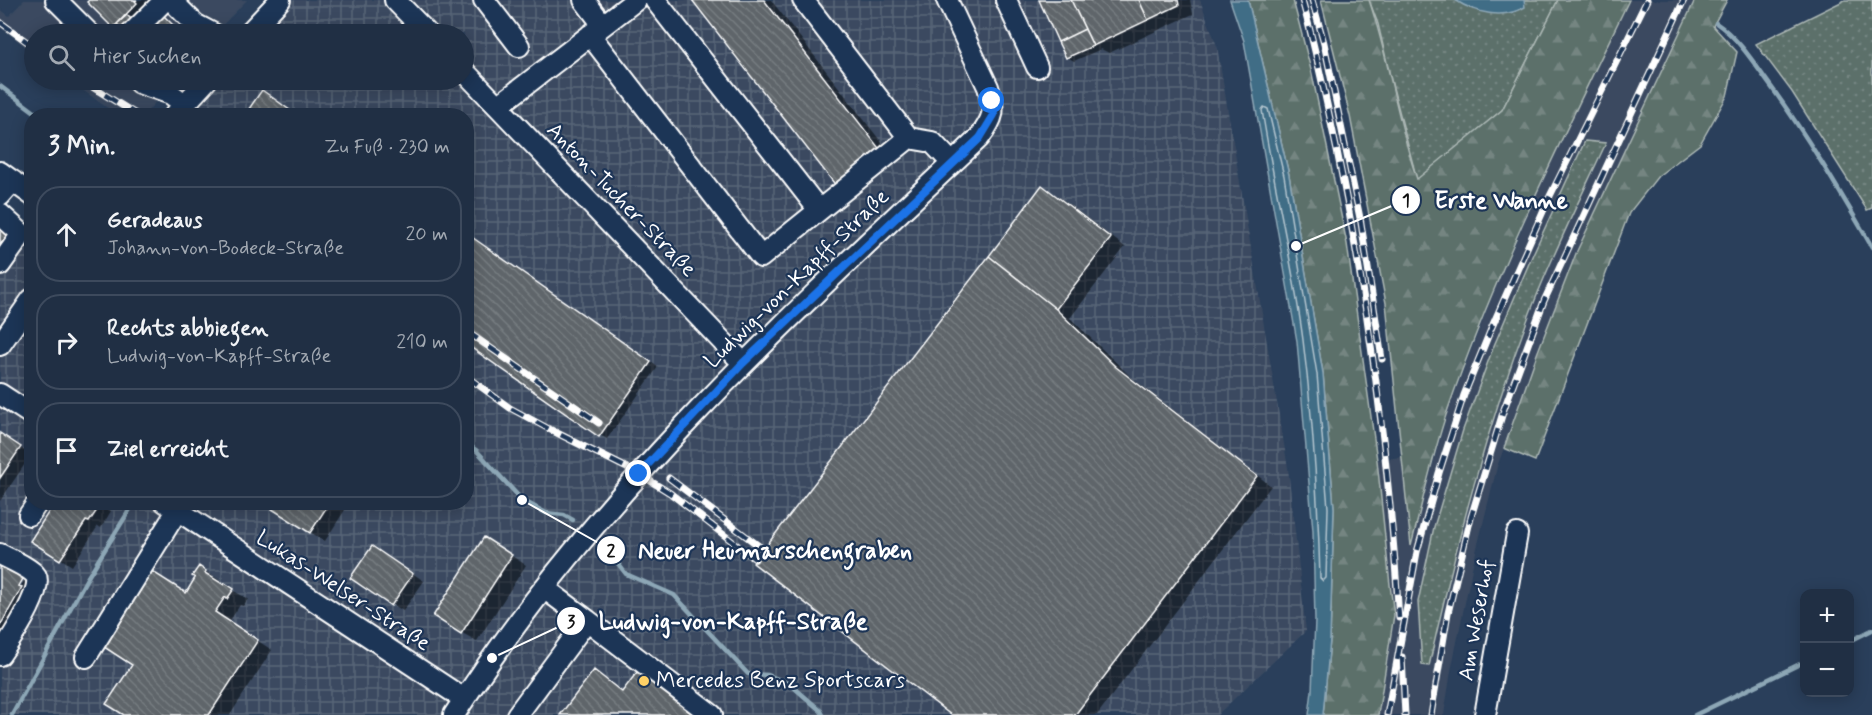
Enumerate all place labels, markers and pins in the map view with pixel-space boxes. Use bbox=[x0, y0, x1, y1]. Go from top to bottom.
callout: Erste Wanne bbox=[1391, 179, 1581, 221]
callout: Neuer Heumarschengraben bbox=[596, 529, 924, 571]
callout: Ludwig-von-Kapff-Straße bbox=[556, 600, 879, 642]
place label: Mercedes Benz Sportscars bbox=[656, 667, 905, 695]
marker: Mercedes Benz Sportscars bbox=[637, 674, 651, 688]

